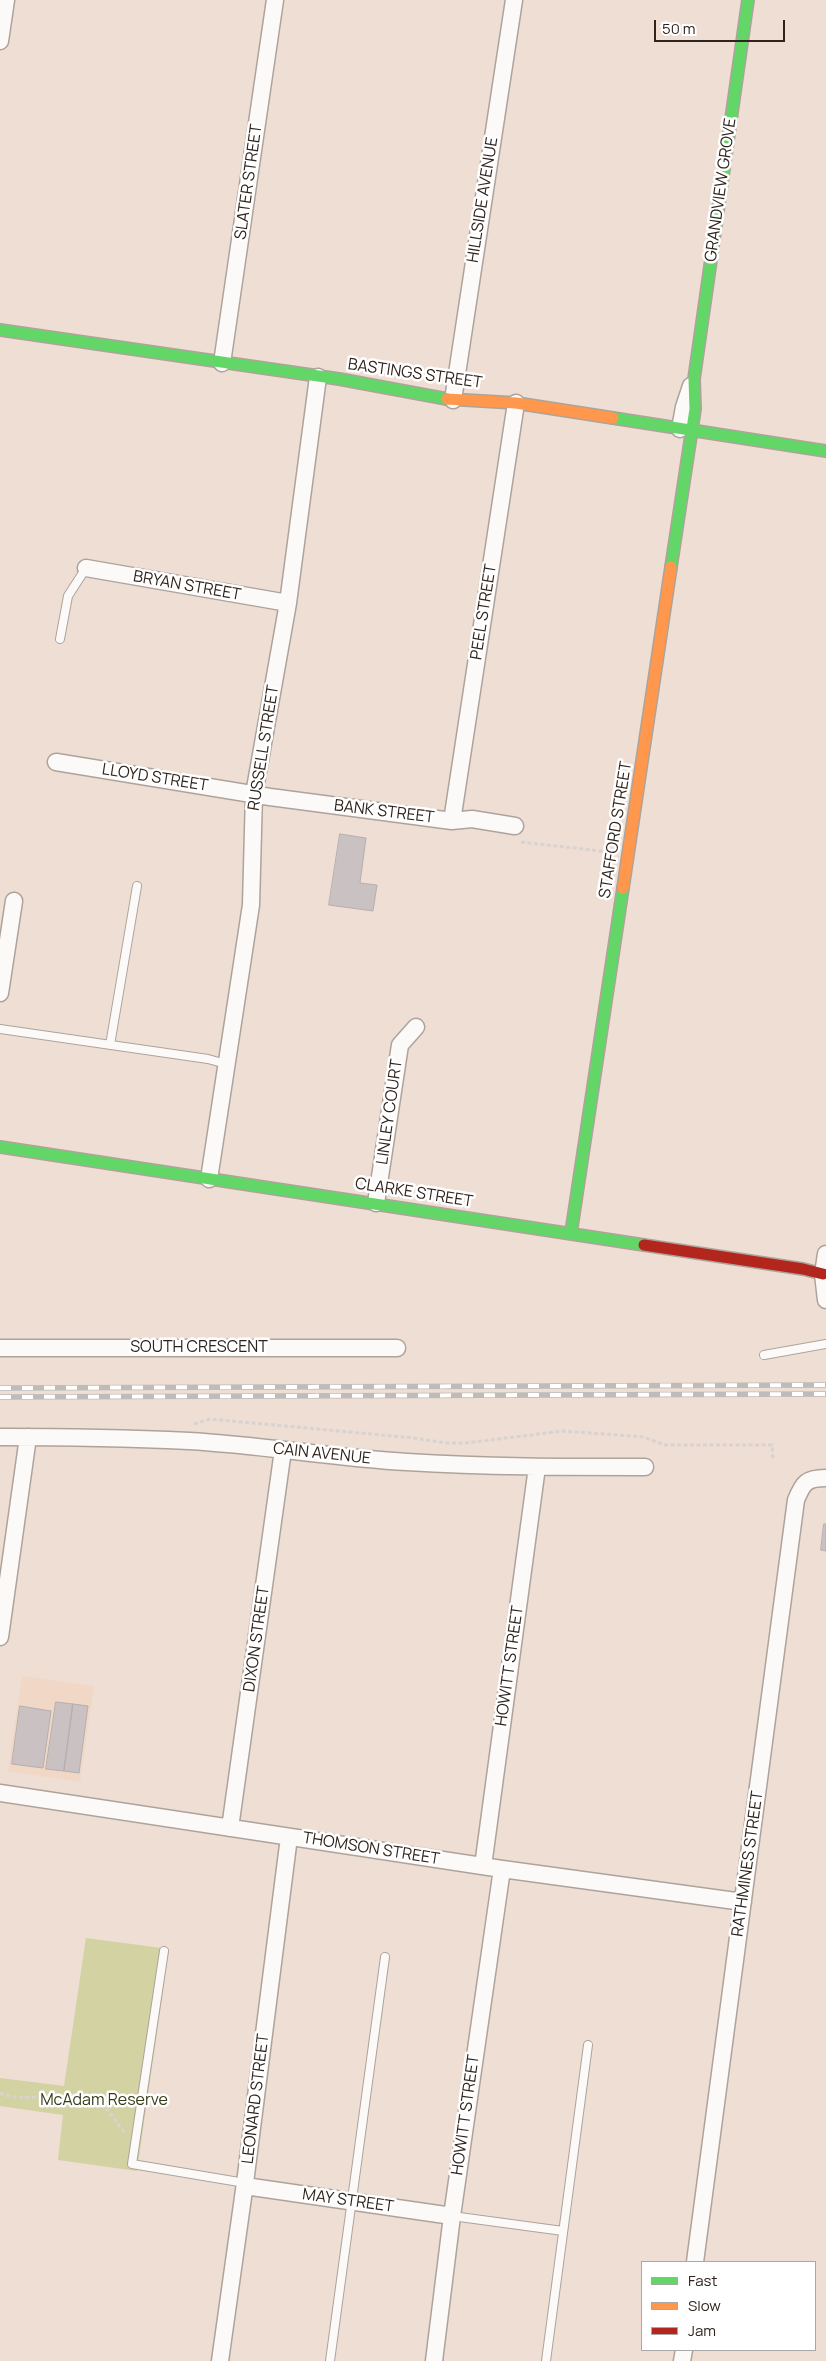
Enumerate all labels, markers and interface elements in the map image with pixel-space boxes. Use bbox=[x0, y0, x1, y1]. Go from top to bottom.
scale bar bbox=[656, 10, 787, 42]
text: 50 m bbox=[662, 18, 696, 39]
street label: GRANDVIEW GROVE bbox=[701, 117, 741, 263]
street label: SLATER STREET bbox=[231, 123, 267, 241]
street label: HILLSIDE AVENUE bbox=[464, 136, 502, 264]
street label: BASTINGS STREET bbox=[347, 355, 483, 393]
street label: PEEL STREET bbox=[467, 563, 501, 661]
street label: BRYAN STREET bbox=[132, 567, 242, 605]
street label: RUSSELL STREET bbox=[245, 684, 283, 812]
street label: LLOYD STREET bbox=[101, 760, 209, 796]
street label: STAFFORD STREET bbox=[596, 760, 636, 900]
street label: BANK STREET bbox=[333, 796, 435, 828]
street label: LINLEY COURT bbox=[373, 1058, 407, 1166]
street label: CLARKE STREET bbox=[354, 1174, 474, 1212]
street label: SOUTH CRESCENT bbox=[130, 1338, 268, 1358]
street label: CAIN AVENUE bbox=[272, 1439, 372, 1469]
street label: DIXON STREET bbox=[240, 1585, 274, 1693]
street label: HOWITT STREET bbox=[492, 1605, 528, 1727]
street label: RATHMINES STREET bbox=[728, 1790, 768, 1938]
street label: THOMSON STREET bbox=[301, 1829, 441, 1869]
street label: LEONARD STREET bbox=[239, 2033, 273, 2165]
street label: HOWITT STREET bbox=[448, 2054, 484, 2176]
park label: McAdam Reserve bbox=[40, 2091, 168, 2111]
street label: MAY STREET bbox=[301, 2185, 395, 2217]
legend bbox=[641, 2261, 816, 2351]
text: Fast bbox=[688, 2270, 717, 2291]
text: Slow bbox=[688, 2295, 721, 2316]
text: Jam bbox=[688, 2320, 716, 2341]

